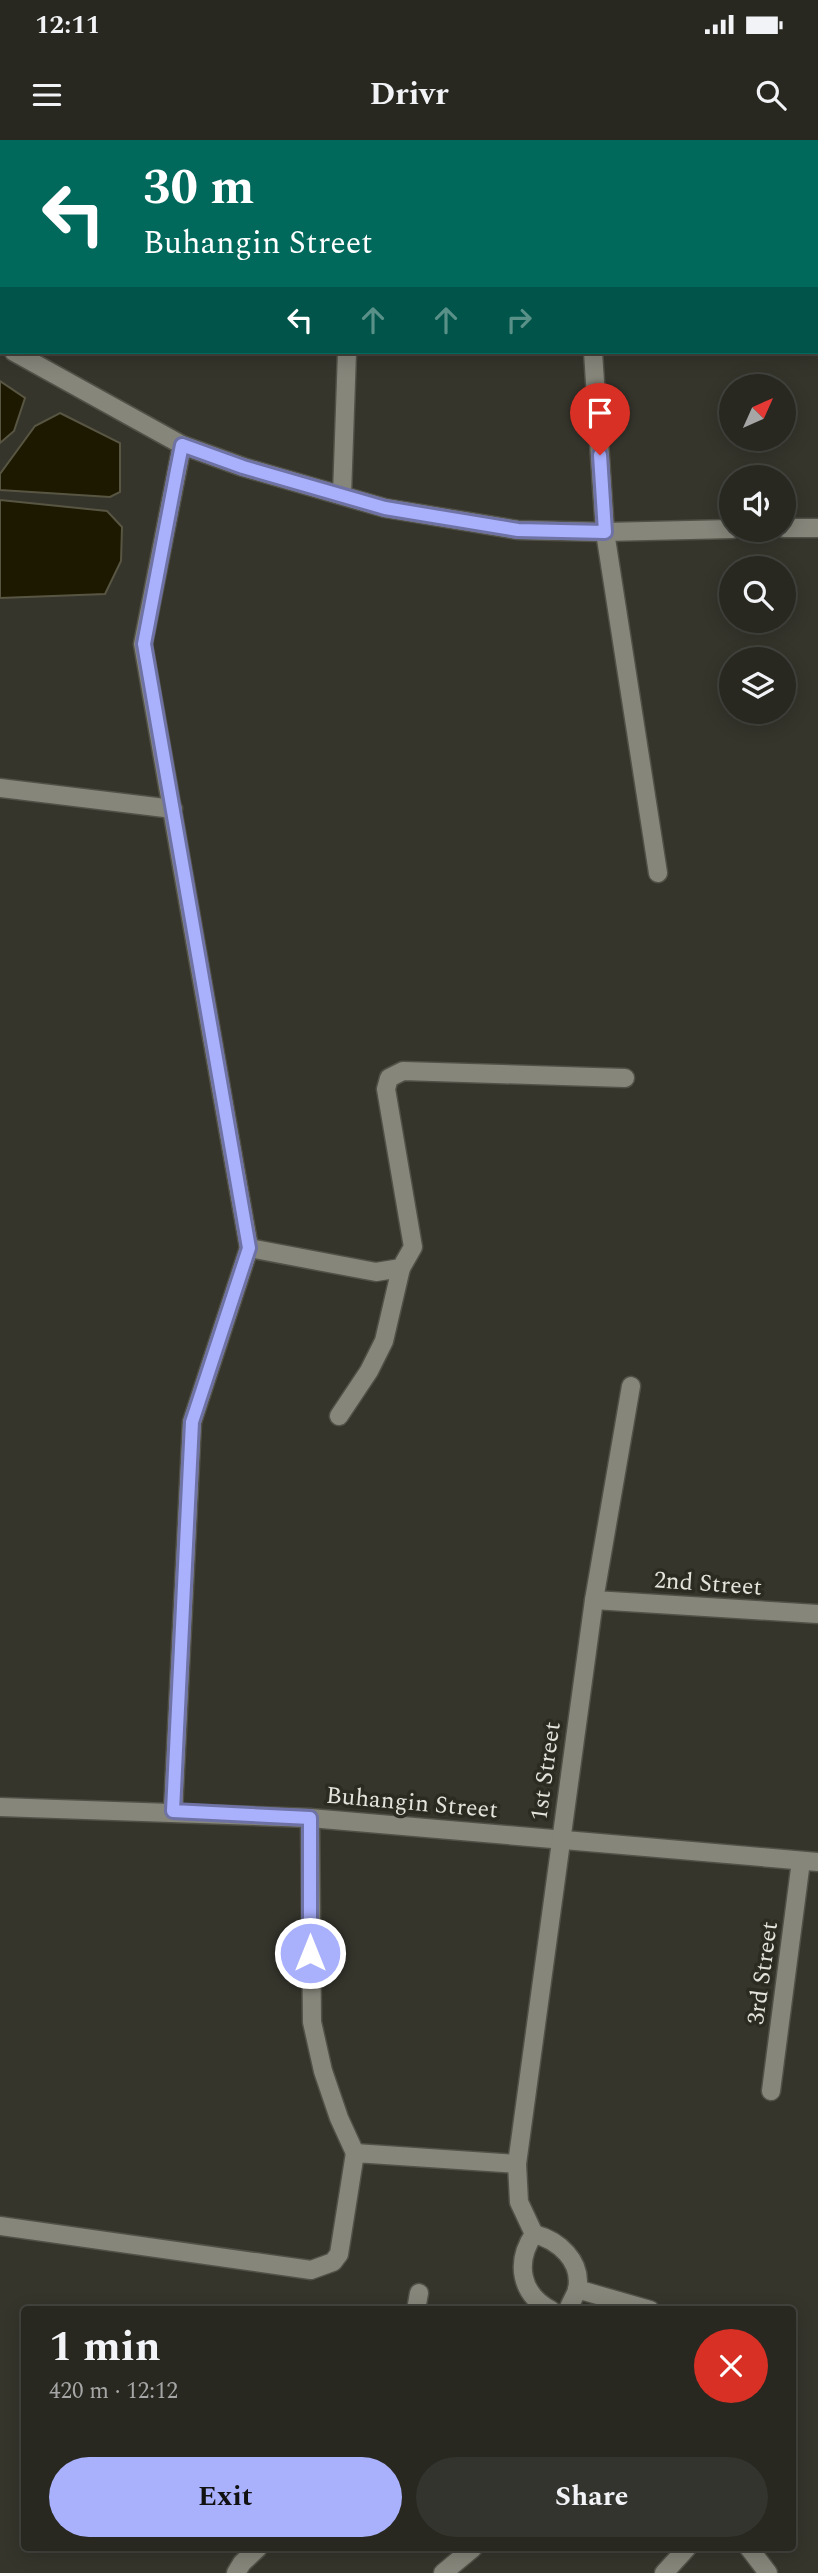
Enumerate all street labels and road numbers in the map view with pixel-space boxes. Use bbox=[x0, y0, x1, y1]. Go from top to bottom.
street label: 2nd Street bbox=[653, 1562, 763, 1606]
street label: 1st Street bbox=[521, 1719, 571, 1823]
street label: Buhangin Street bbox=[325, 1778, 499, 1828]
street label: 3rd Street bbox=[738, 1919, 788, 2027]

